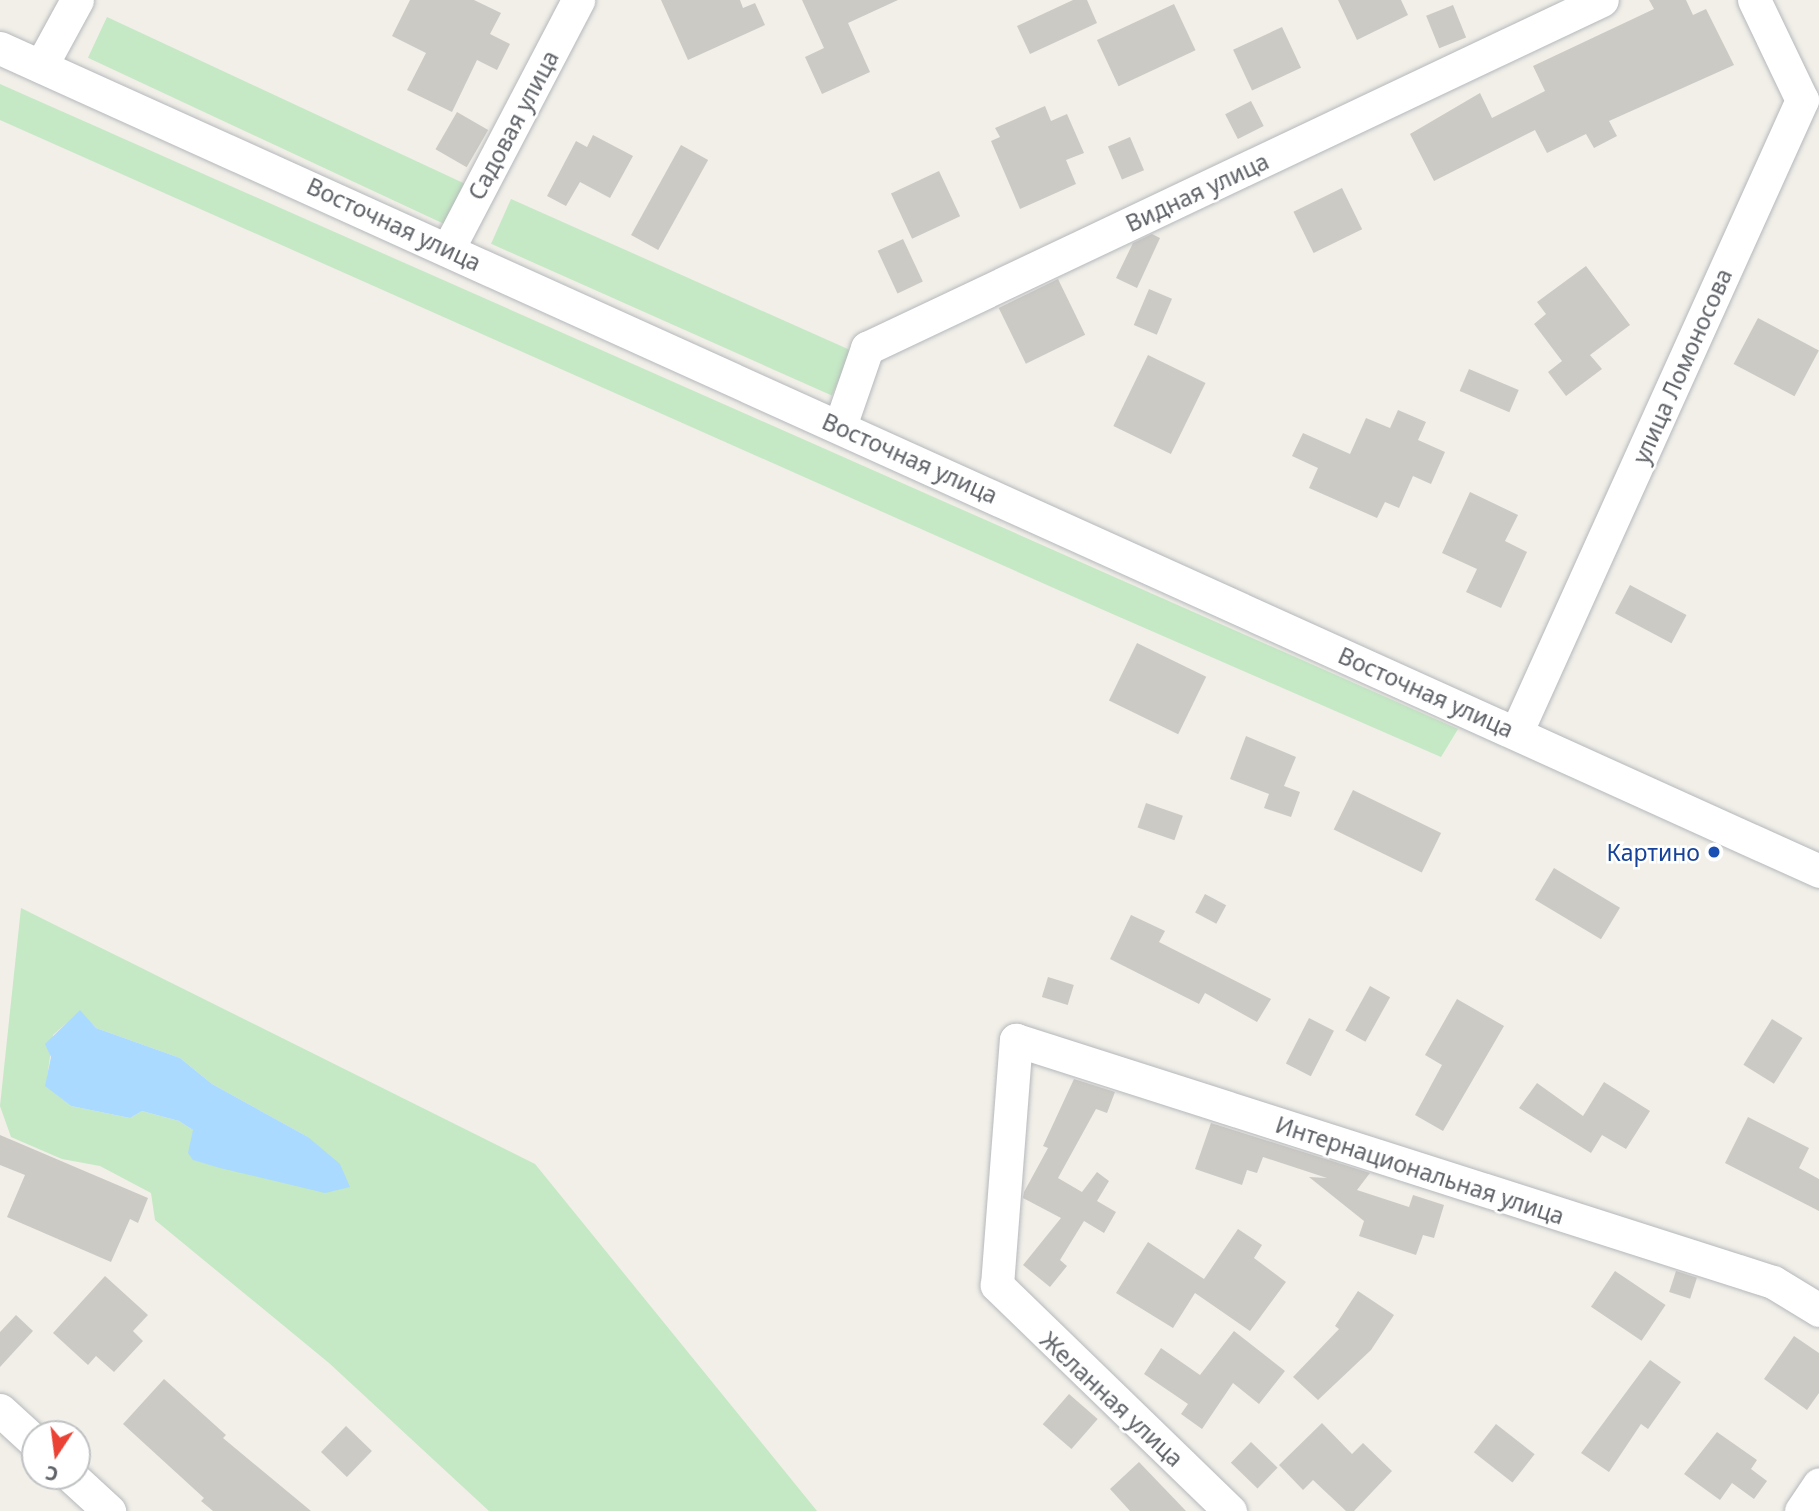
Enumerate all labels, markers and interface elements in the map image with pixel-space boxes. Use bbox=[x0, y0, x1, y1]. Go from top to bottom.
street label: Садовая улица bbox=[462, 46, 564, 204]
street label: Видная улица bbox=[1121, 147, 1273, 237]
street label: Восточная улица bbox=[303, 172, 485, 276]
street label: улица Ломоносова bbox=[1627, 264, 1737, 468]
street label: Восточная улица bbox=[818, 407, 1002, 509]
street label: Восточная улица bbox=[1334, 641, 1518, 743]
place label: Картино bbox=[1607, 838, 1700, 866]
marker: Картино bbox=[1706, 844, 1722, 860]
street label: Интернациональная улица bbox=[1272, 1110, 1568, 1230]
street label: Желанная улица bbox=[1035, 1326, 1189, 1472]
north arrow bbox=[21, 1420, 91, 1490]
text: С bbox=[43, 1459, 61, 1488]

